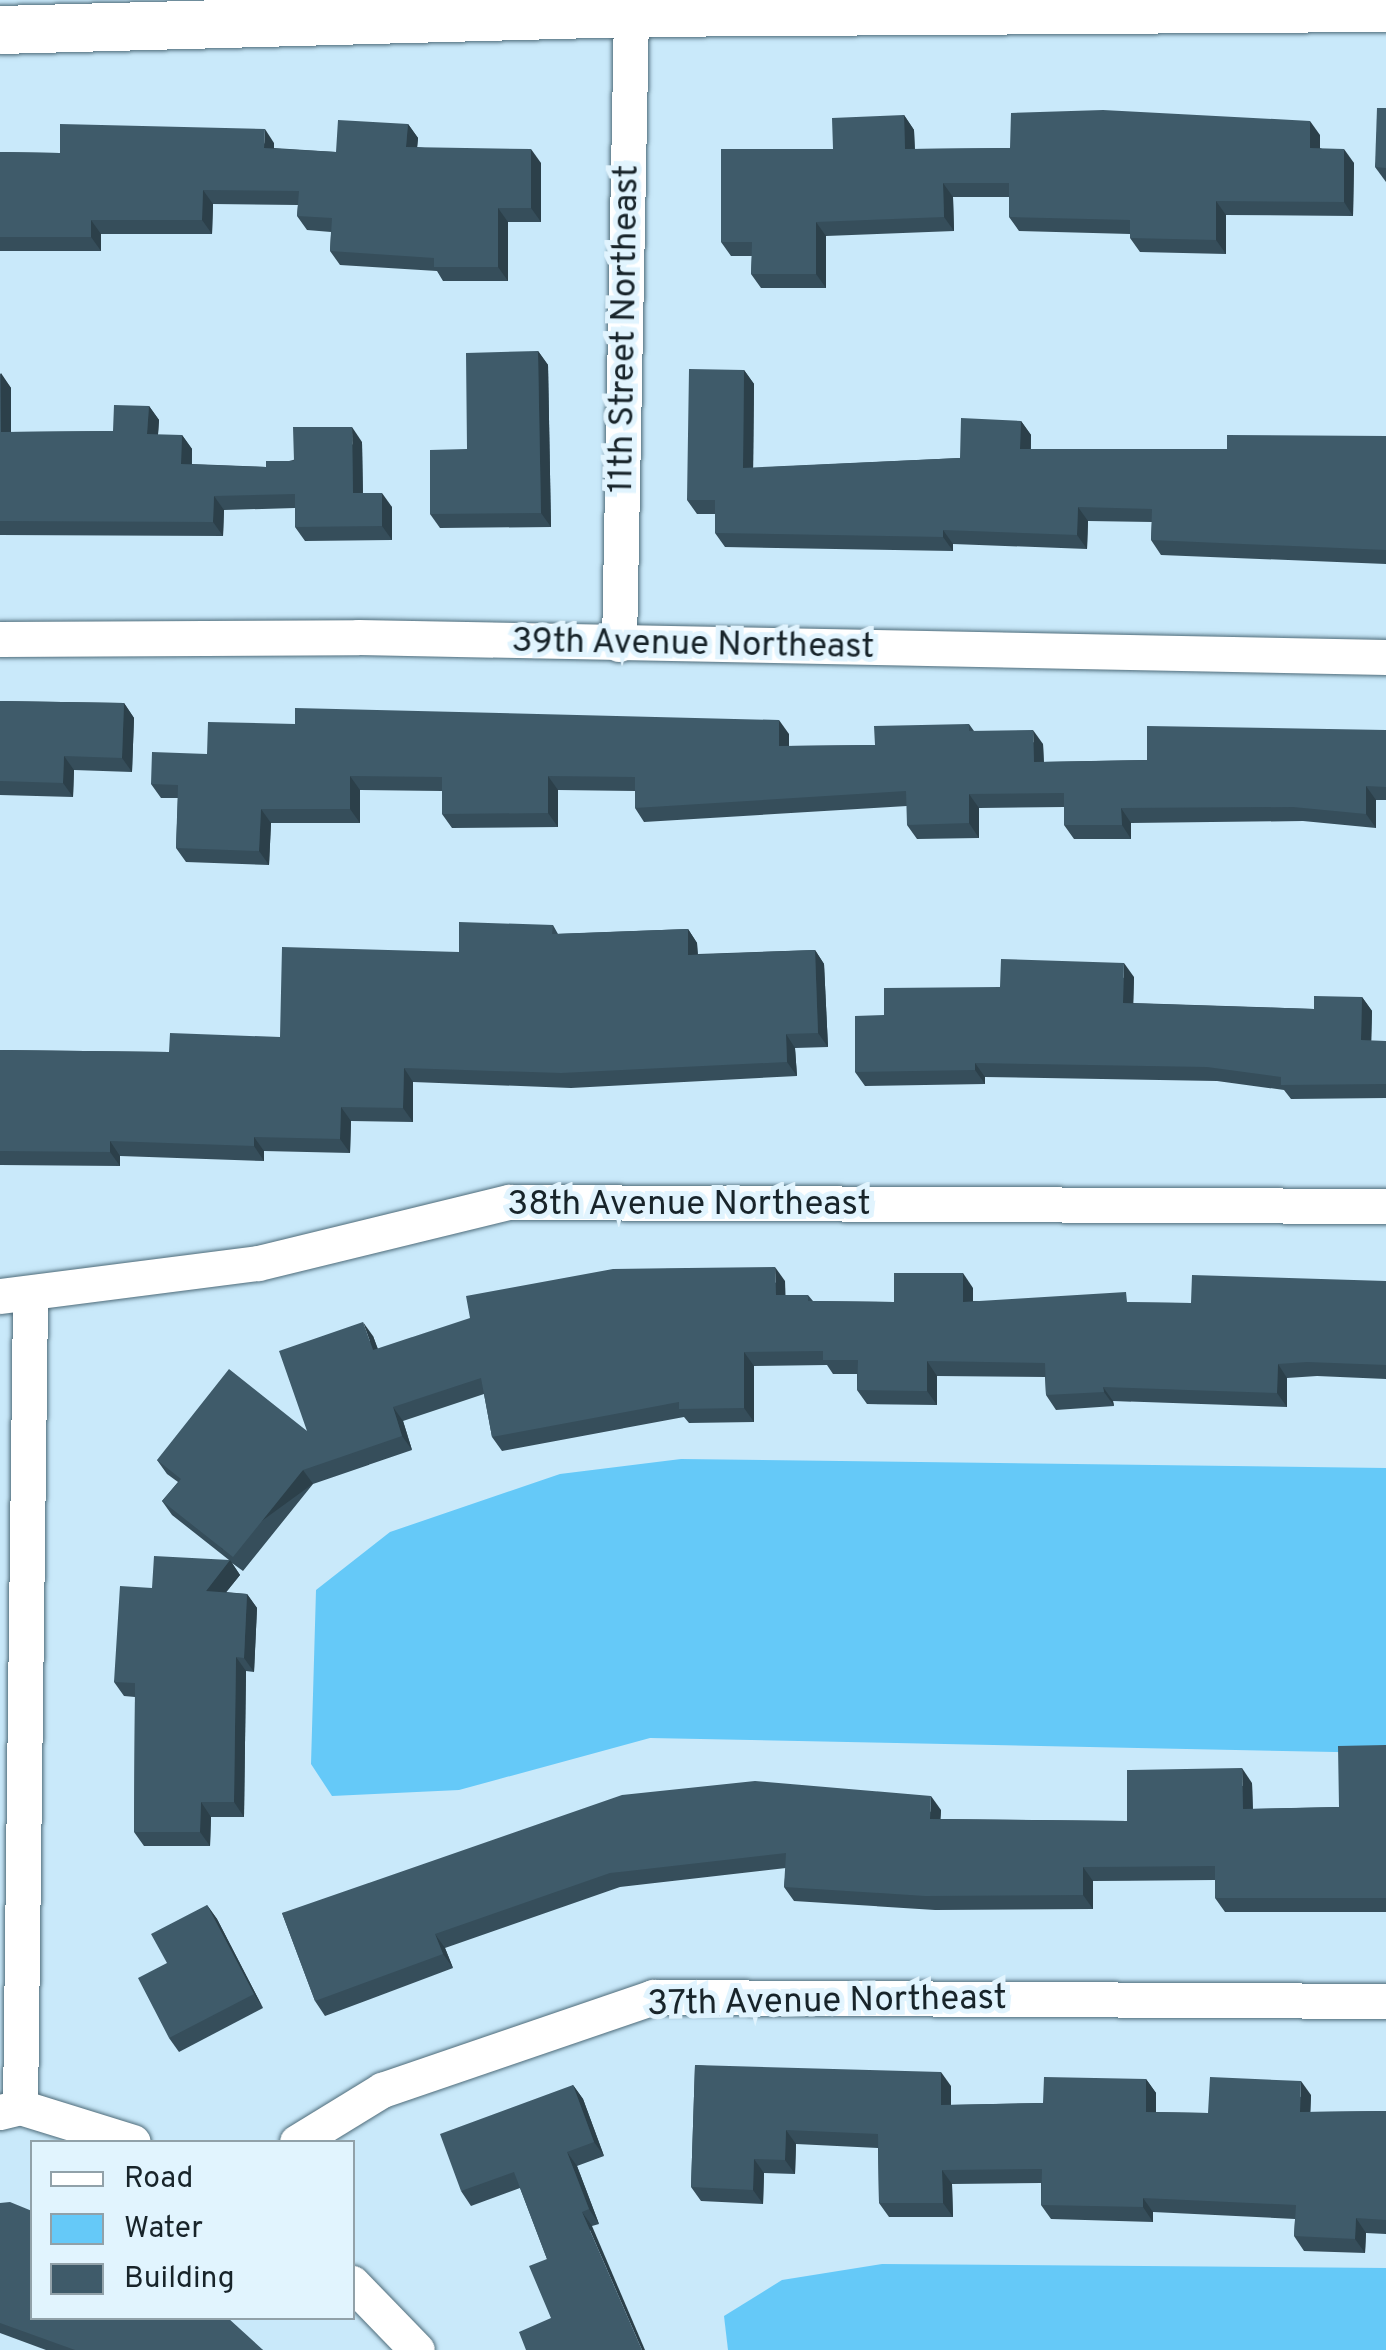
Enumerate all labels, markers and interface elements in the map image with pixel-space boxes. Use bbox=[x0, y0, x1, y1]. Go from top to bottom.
street label: 11th Street Northeast bbox=[601, 164, 649, 494]
street label: 39th Avenue Northeast bbox=[510, 621, 876, 669]
street label: 38th Avenue Northeast bbox=[507, 1184, 871, 1226]
street label: 37th Avenue Northeast bbox=[646, 1978, 1008, 2026]
legend bbox=[30, 2140, 355, 2320]
text: Road bbox=[124, 2161, 193, 2198]
text: Water bbox=[124, 2211, 203, 2248]
text: Building bbox=[124, 2261, 235, 2298]

